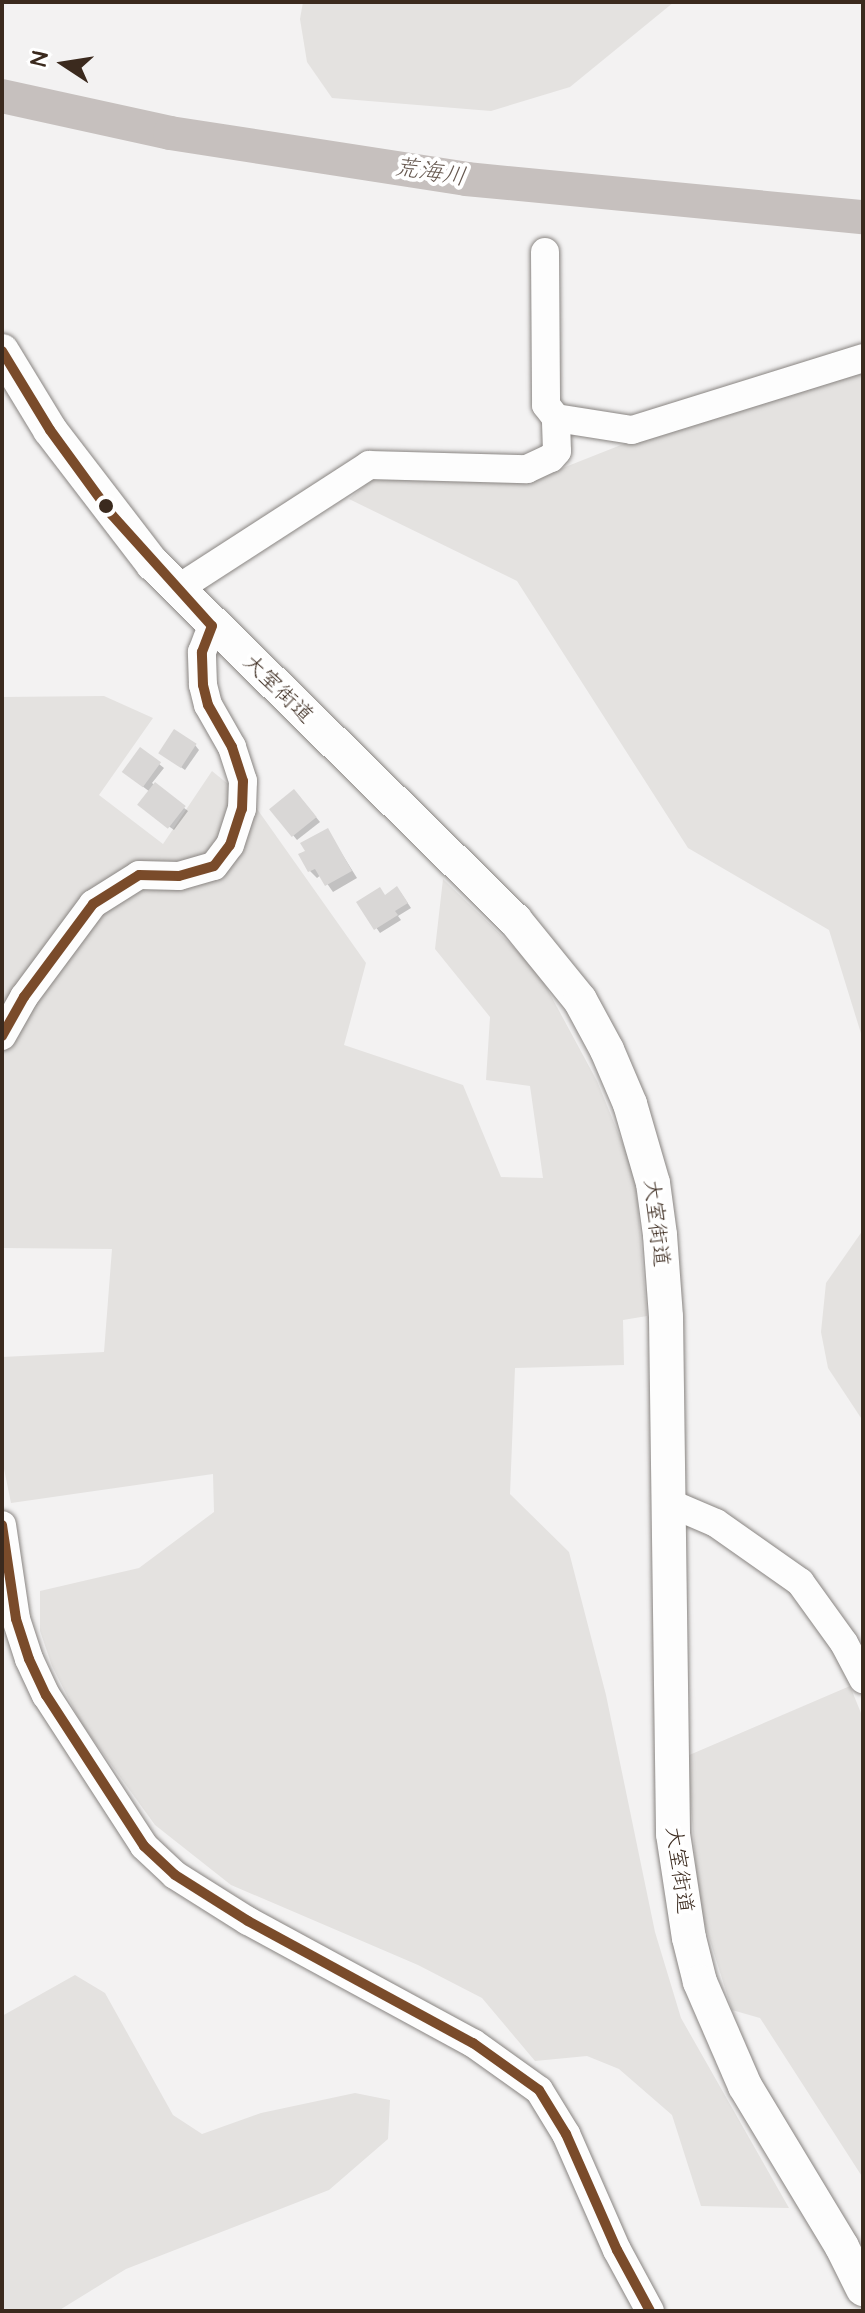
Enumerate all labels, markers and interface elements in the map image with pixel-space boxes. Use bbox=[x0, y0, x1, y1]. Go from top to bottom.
north arrow bbox=[24, 24, 104, 104]
text: N bbox=[23, 49, 57, 69]
water label: 荒海川 bbox=[392, 153, 468, 193]
unlabelled marker bbox=[98, 498, 114, 514]
street label: 大室街道 bbox=[237, 649, 319, 729]
street label: 大室街道 bbox=[638, 1178, 674, 1268]
street label: 大室街道 bbox=[660, 1825, 698, 1915]

